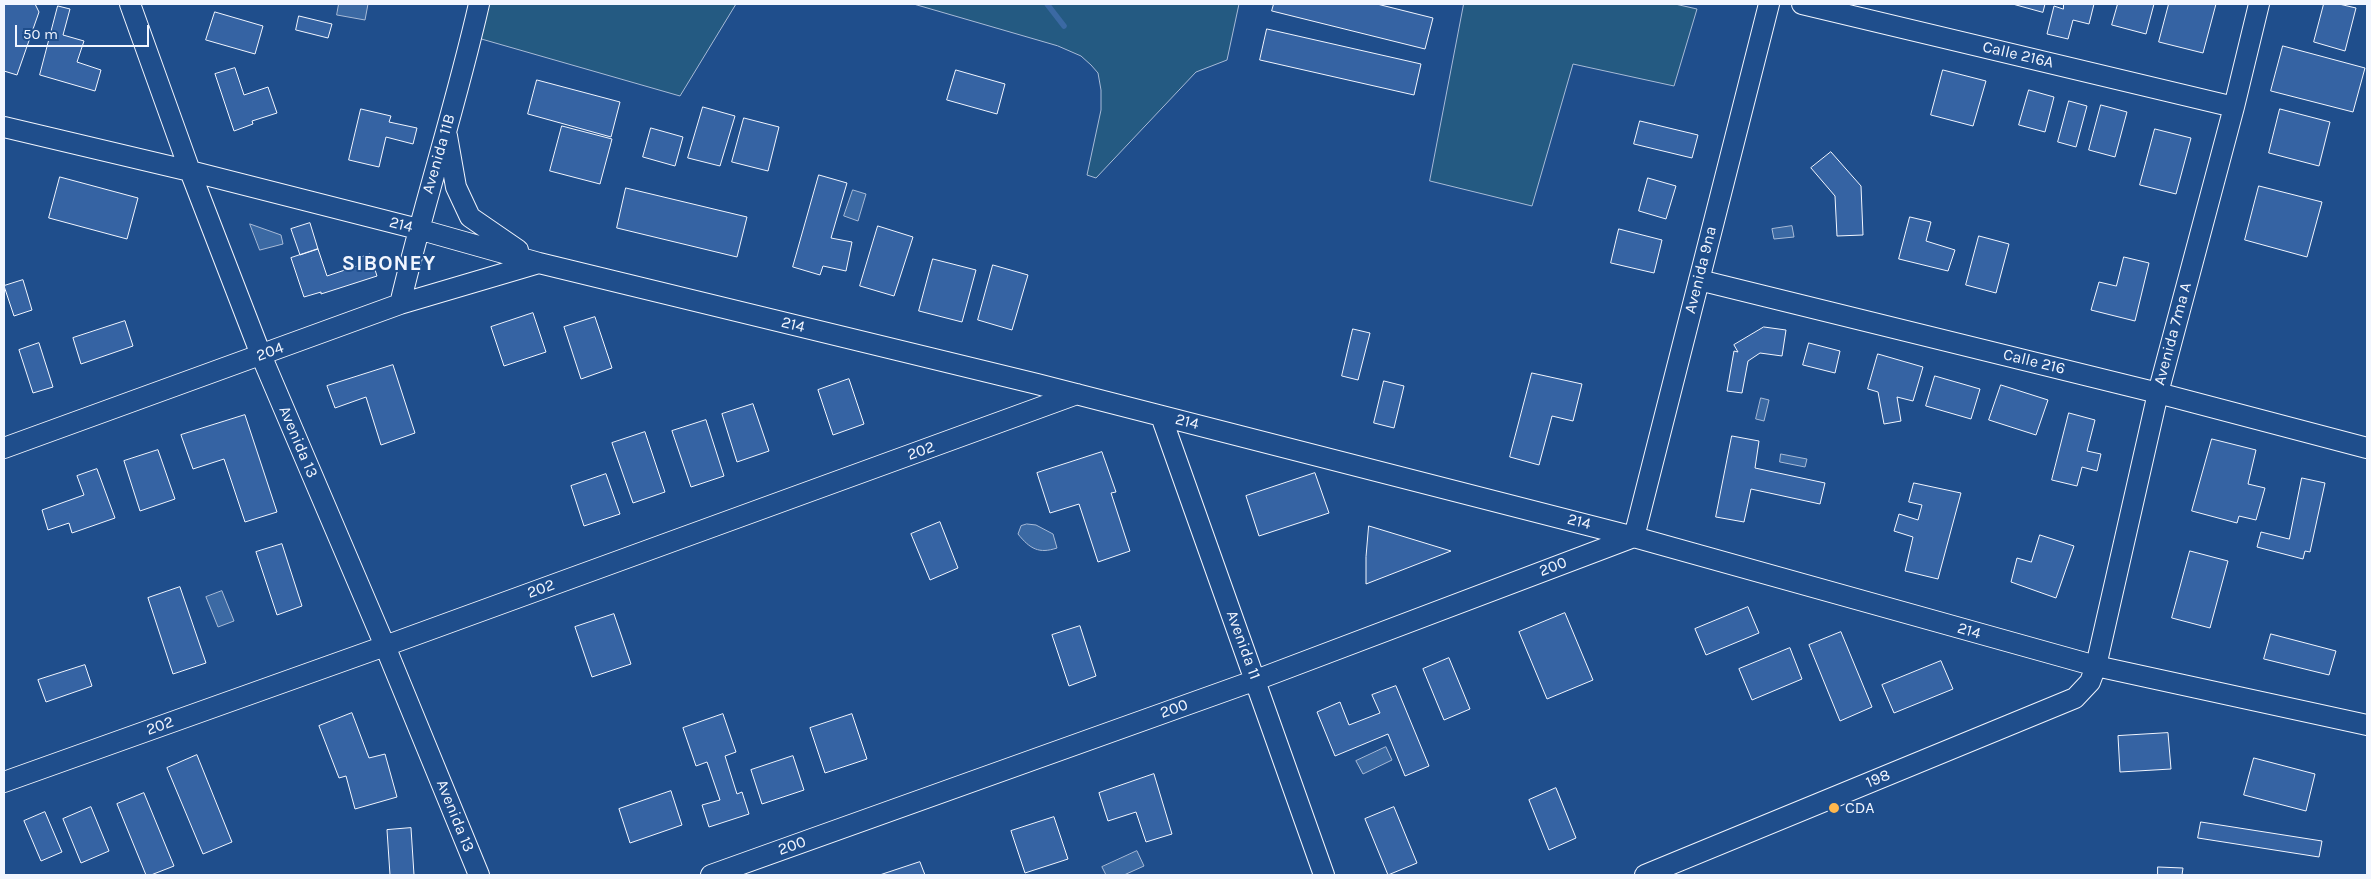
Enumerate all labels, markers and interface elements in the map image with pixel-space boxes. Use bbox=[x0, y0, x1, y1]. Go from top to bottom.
scale bar bbox=[18, 15, 151, 47]
text: 50 m bbox=[23, 25, 58, 43]
street label: Calle 216A bbox=[1981, 37, 2055, 73]
street label: Avenida 11B bbox=[418, 112, 460, 196]
street label: 214 bbox=[387, 213, 415, 237]
street label: Avenida 9na bbox=[1681, 224, 1721, 316]
district label: SIBONEY bbox=[341, 251, 437, 277]
street label: Avenida 7ma A bbox=[2150, 280, 2196, 388]
street label: 214 bbox=[779, 313, 807, 337]
street label: 204 bbox=[254, 338, 286, 366]
street label: Calle 216 bbox=[2001, 345, 2067, 379]
street label: Avenida 13 bbox=[274, 403, 322, 481]
street label: 214 bbox=[1173, 410, 1201, 434]
street label: 202 bbox=[905, 437, 937, 465]
street label: 214 bbox=[1565, 510, 1593, 534]
street label: 200 bbox=[1536, 553, 1570, 581]
street label: 202 bbox=[525, 575, 557, 603]
street label: Avenida 11 bbox=[1222, 608, 1264, 682]
street label: 214 bbox=[1955, 619, 1983, 643]
street label: 200 bbox=[1157, 695, 1191, 723]
street label: 202 bbox=[144, 712, 176, 740]
street label: 198 bbox=[1863, 766, 1893, 792]
street label: Avenida 13 bbox=[432, 777, 478, 855]
place label: CDA bbox=[1845, 798, 1875, 818]
marker: CDA bbox=[1827, 801, 1841, 815]
street label: 200 bbox=[775, 832, 809, 860]

